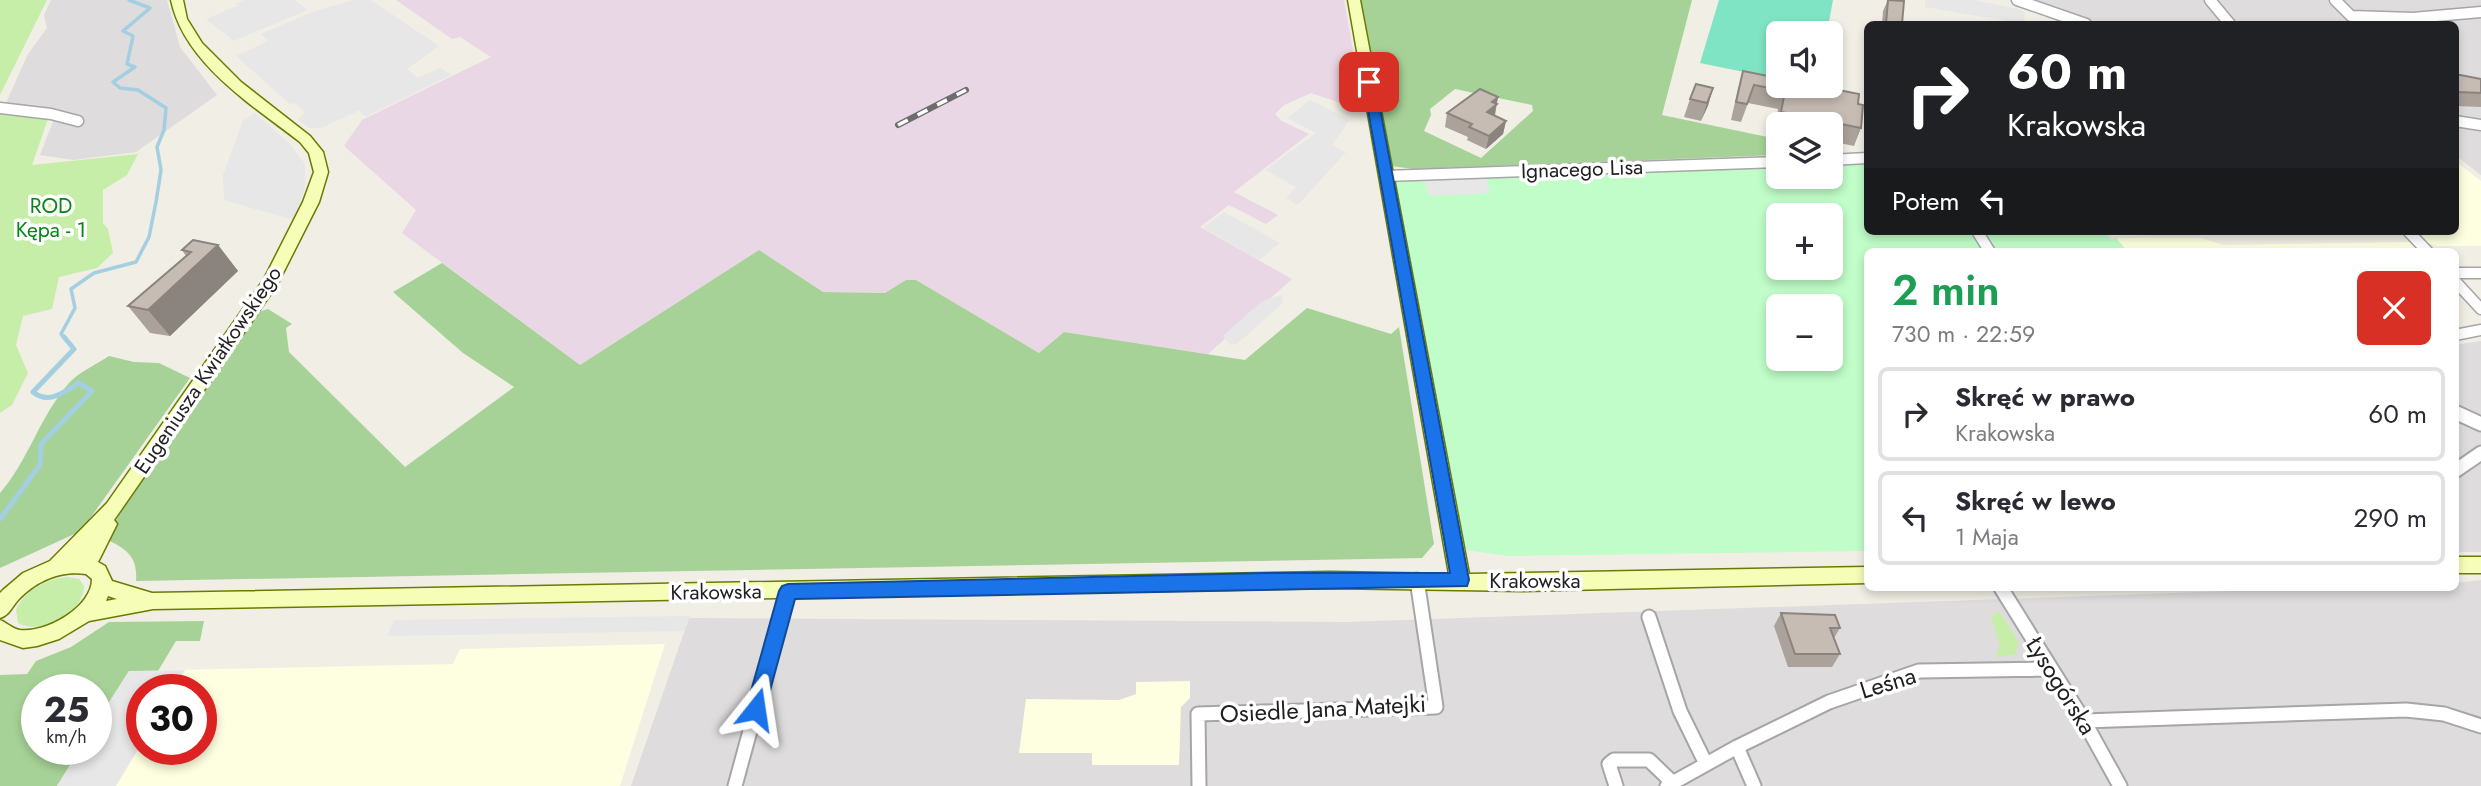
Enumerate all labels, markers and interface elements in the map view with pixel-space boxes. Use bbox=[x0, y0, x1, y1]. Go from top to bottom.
map controls bbox=[1766, 21, 1843, 371]
button: sound bbox=[1766, 21, 1843, 98]
text: 60 m bbox=[2007, 37, 2127, 107]
icon: right bbox=[1892, 49, 1983, 140]
pin bbox=[1339, 52, 1399, 112]
icon: arrive bbox=[1350, 63, 1388, 101]
text: Krakowska bbox=[2007, 102, 2146, 148]
button: layers bbox=[1766, 112, 1843, 189]
street label: Ignacego Lisa bbox=[1520, 152, 1644, 186]
text: Potem bbox=[1892, 182, 1960, 220]
icon: left bbox=[1974, 182, 2012, 220]
park label: ROD Kępa - 1 bbox=[16, 191, 86, 245]
button: + bbox=[1766, 203, 1843, 280]
street label: Eugeniusza Kwiatkowskiego bbox=[127, 260, 289, 480]
text: 2 min bbox=[1892, 260, 2000, 321]
button: close bbox=[2357, 271, 2431, 345]
button: − bbox=[1766, 294, 1843, 371]
text: 730 m · 22:59 bbox=[1892, 317, 2035, 351]
text: Skręć w prawo bbox=[1955, 378, 2135, 416]
icon: right bbox=[1896, 395, 1934, 433]
text: 60 m bbox=[2368, 395, 2427, 433]
text: Krakowska bbox=[1955, 416, 2055, 450]
text: Skręć w lewo bbox=[1955, 482, 2116, 520]
icon: left bbox=[1896, 499, 1934, 537]
text: 290 m bbox=[2354, 499, 2427, 537]
text: 1 Maja bbox=[1955, 520, 2019, 554]
street label: Krakowska bbox=[1489, 566, 1581, 596]
street label: Krakowska bbox=[670, 576, 762, 608]
street label: Łysogórska bbox=[2017, 629, 2105, 742]
street label: Leśna bbox=[1855, 657, 1920, 708]
position arrow bbox=[719, 672, 793, 746]
speed limit sign: 30 bbox=[126, 674, 217, 765]
text: 25 bbox=[44, 685, 89, 735]
street label: Osiedle Jana Matejki bbox=[1219, 686, 1427, 731]
text: km/h bbox=[46, 724, 87, 750]

